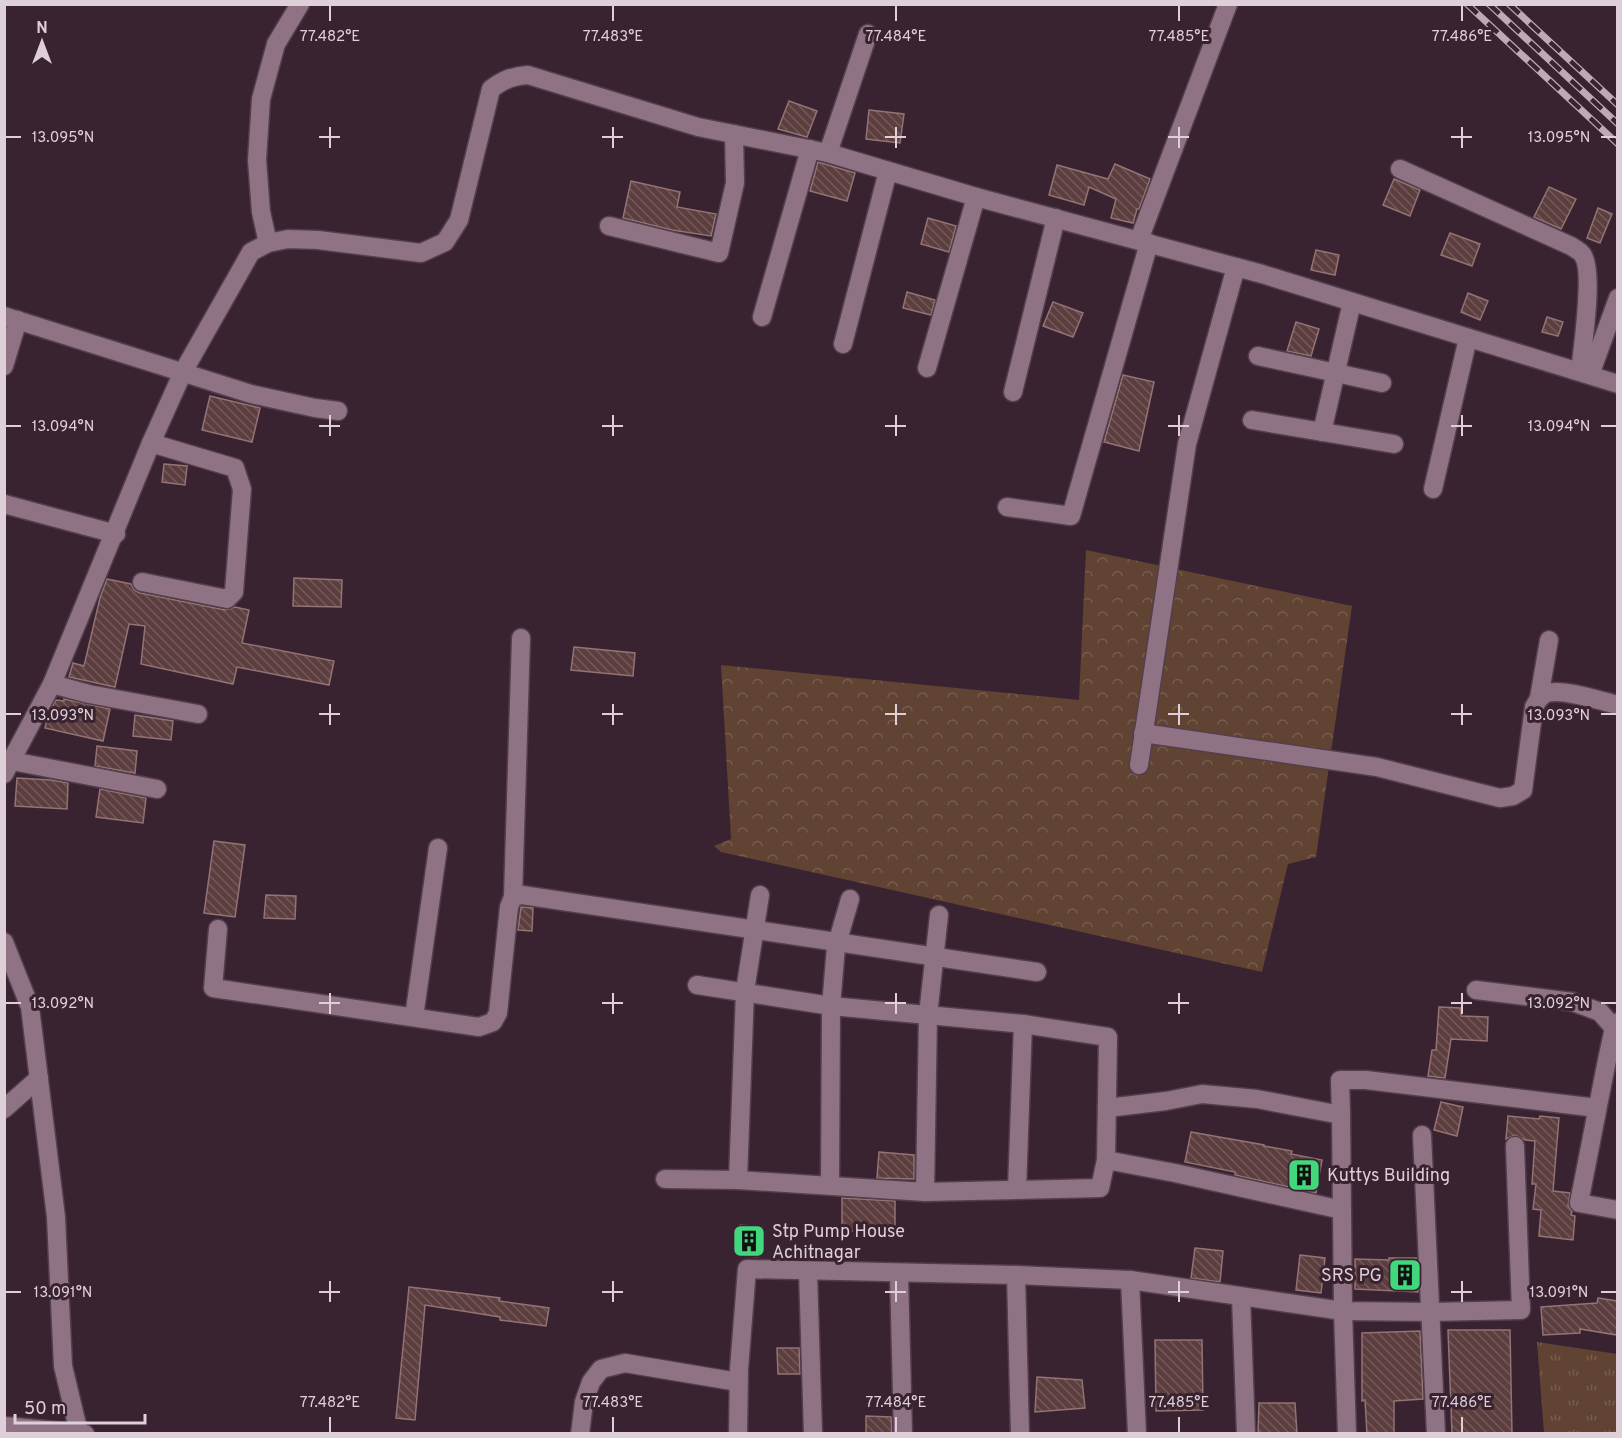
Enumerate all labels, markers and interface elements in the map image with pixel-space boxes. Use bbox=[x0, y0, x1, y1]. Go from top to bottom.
north arrow bbox=[12, 12, 72, 72]
text: N bbox=[36, 19, 48, 39]
text: 77.482°E bbox=[300, 28, 360, 47]
text: 77.483°E bbox=[583, 28, 643, 47]
text: 77.484°E bbox=[866, 28, 926, 47]
text: 77.485°E bbox=[1149, 28, 1209, 47]
text: 77.486°E bbox=[1432, 28, 1492, 47]
text: 13.095°N bbox=[32, 129, 94, 148]
text: 13.095°N bbox=[1528, 129, 1590, 148]
text: 13.094°N bbox=[32, 418, 94, 437]
text: 13.094°N bbox=[1528, 418, 1590, 437]
text: 13.093°N bbox=[32, 707, 94, 726]
text: 13.093°N bbox=[1528, 707, 1590, 726]
text: 13.092°N bbox=[32, 995, 94, 1014]
text: 13.092°N bbox=[1528, 995, 1590, 1014]
building icon: Kuttys Building bbox=[1286, 1157, 1322, 1193]
place label: Kuttys Building bbox=[1327, 1165, 1450, 1188]
place label: Stp Pump House Achitnagar bbox=[772, 1221, 905, 1265]
building icon: Stp Pump House Achitnagar bbox=[731, 1223, 767, 1259]
building icon: SRS PG bbox=[1387, 1257, 1423, 1293]
place label: SRS PG bbox=[1321, 1265, 1382, 1288]
text: 13.091°N bbox=[34, 1284, 92, 1303]
text: 13.091°N bbox=[1530, 1284, 1588, 1303]
scale bar bbox=[15, 1387, 146, 1425]
text: 77.482°E bbox=[300, 1394, 360, 1413]
text: 77.483°E bbox=[583, 1394, 643, 1413]
text: 77.484°E bbox=[866, 1394, 926, 1413]
text: 77.485°E bbox=[1149, 1394, 1209, 1413]
text: 77.486°E bbox=[1432, 1394, 1492, 1413]
text: 50 m bbox=[24, 1398, 66, 1421]

